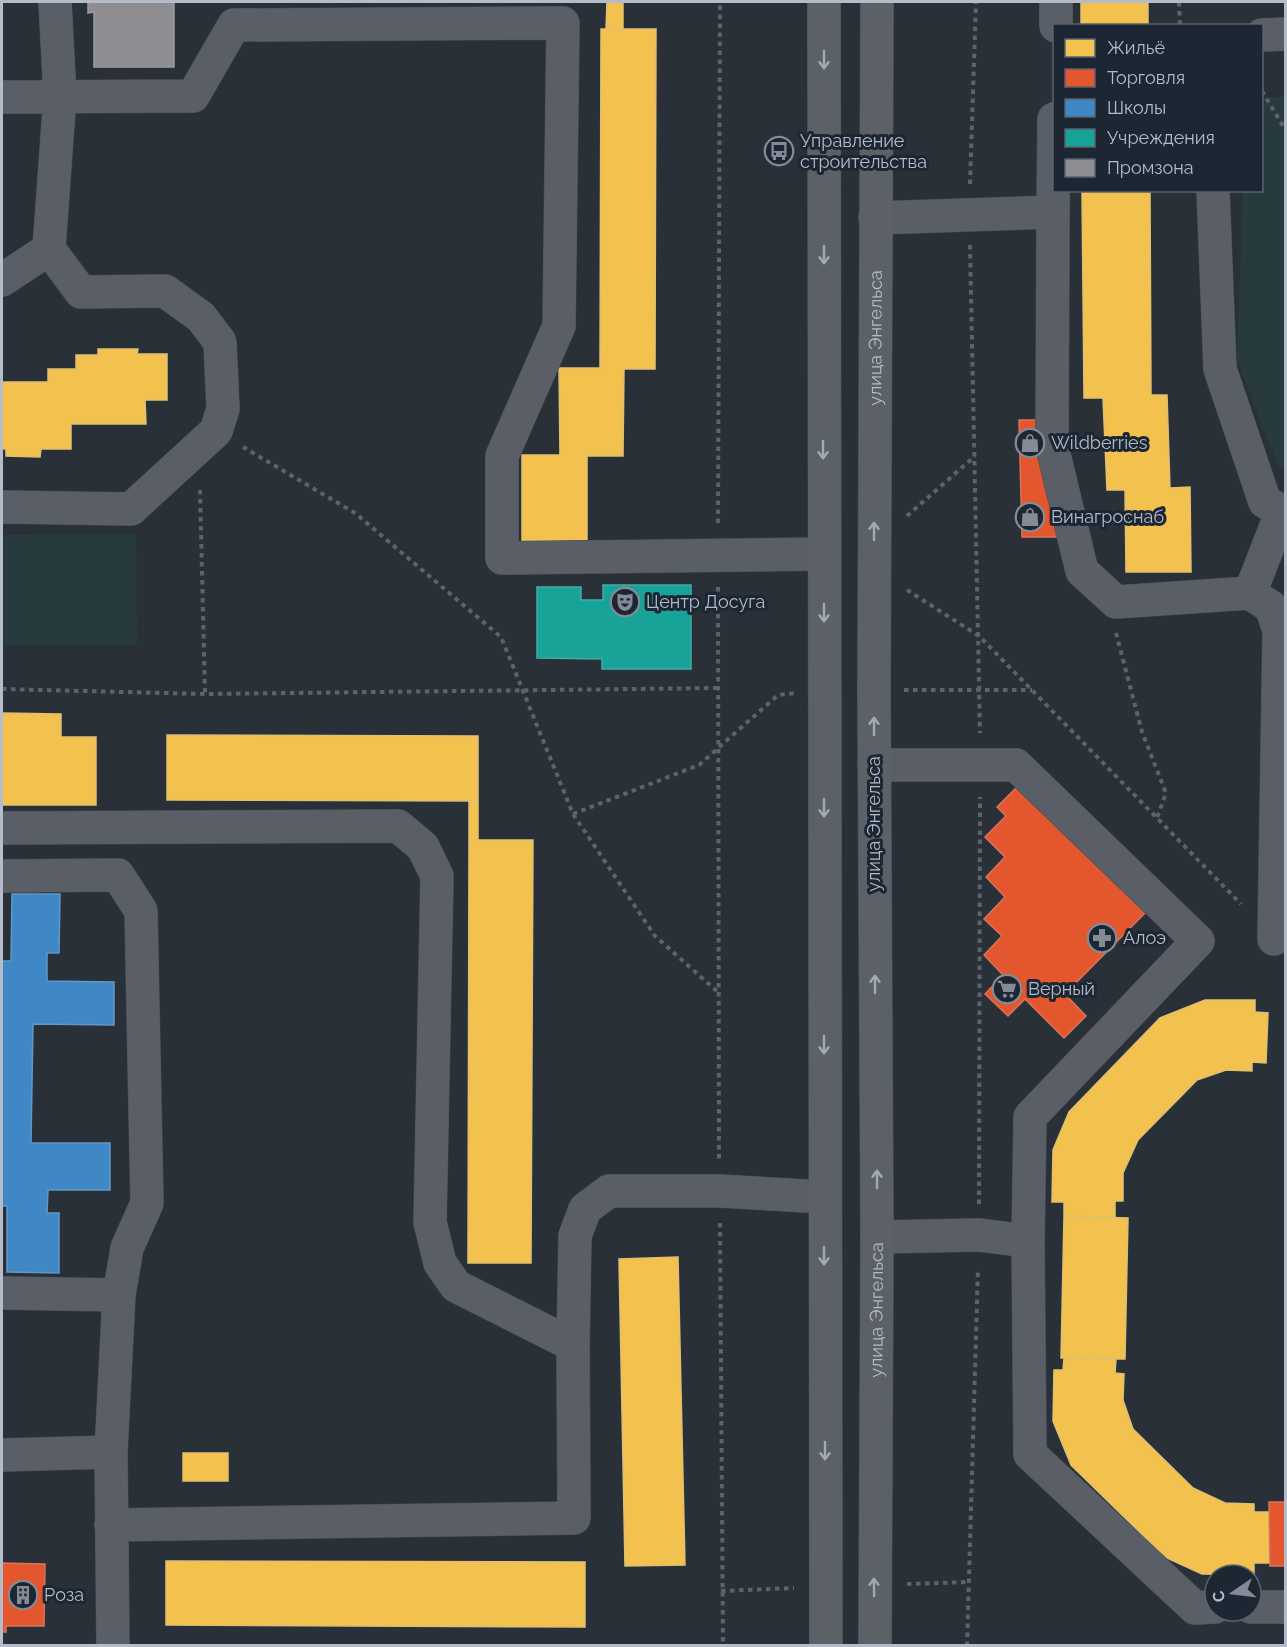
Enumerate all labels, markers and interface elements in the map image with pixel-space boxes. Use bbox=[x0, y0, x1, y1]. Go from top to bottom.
legend bbox=[1053, 24, 1263, 192]
text: Жильё bbox=[1107, 37, 1165, 58]
one-way arrow bbox=[818, 49, 830, 69]
text: Торговля bbox=[1107, 67, 1185, 88]
text: Школы bbox=[1107, 97, 1166, 118]
text: Учреждения bbox=[1107, 127, 1215, 148]
place label: Управление строительства bbox=[800, 130, 927, 172]
bus stop icon: Управление строительства bbox=[763, 135, 795, 167]
text: Промзона bbox=[1107, 157, 1194, 178]
one-way arrow bbox=[818, 244, 830, 264]
street label: улица Энгельса bbox=[864, 270, 886, 406]
shop icon: Wildberries bbox=[1014, 427, 1046, 459]
place label: Wildberries bbox=[1051, 432, 1148, 453]
one-way arrow bbox=[818, 439, 829, 459]
shop icon: Винагроснаб bbox=[1014, 501, 1046, 533]
place label: Винагроснаб bbox=[1051, 506, 1164, 527]
one-way arrow bbox=[868, 521, 880, 541]
theatre icon: Центр Досуга bbox=[609, 586, 641, 618]
place label: Центр Досуга bbox=[646, 591, 765, 612]
one-way arrow bbox=[818, 602, 829, 622]
one-way arrow bbox=[868, 716, 880, 736]
street label: улица Энгельса bbox=[863, 756, 884, 892]
one-way arrow bbox=[818, 797, 830, 817]
pharmacy icon: Алоэ bbox=[1086, 922, 1118, 954]
place label: Алоэ bbox=[1123, 927, 1166, 948]
supermarket icon: Верный bbox=[991, 973, 1023, 1005]
one-way arrow bbox=[869, 974, 881, 994]
place label: Верный bbox=[1028, 978, 1095, 999]
one-way arrow bbox=[818, 1034, 830, 1054]
one-way arrow bbox=[871, 1169, 883, 1189]
street label: улица Энгельса bbox=[865, 1242, 887, 1378]
one-way arrow bbox=[818, 1245, 830, 1265]
one-way arrow bbox=[819, 1440, 831, 1460]
north arrow bbox=[1203, 1563, 1263, 1623]
one-way arrow bbox=[868, 1578, 880, 1598]
building icon: Роза bbox=[7, 1579, 39, 1611]
place label: Роза bbox=[44, 1584, 84, 1605]
text: С bbox=[1208, 1589, 1229, 1604]

